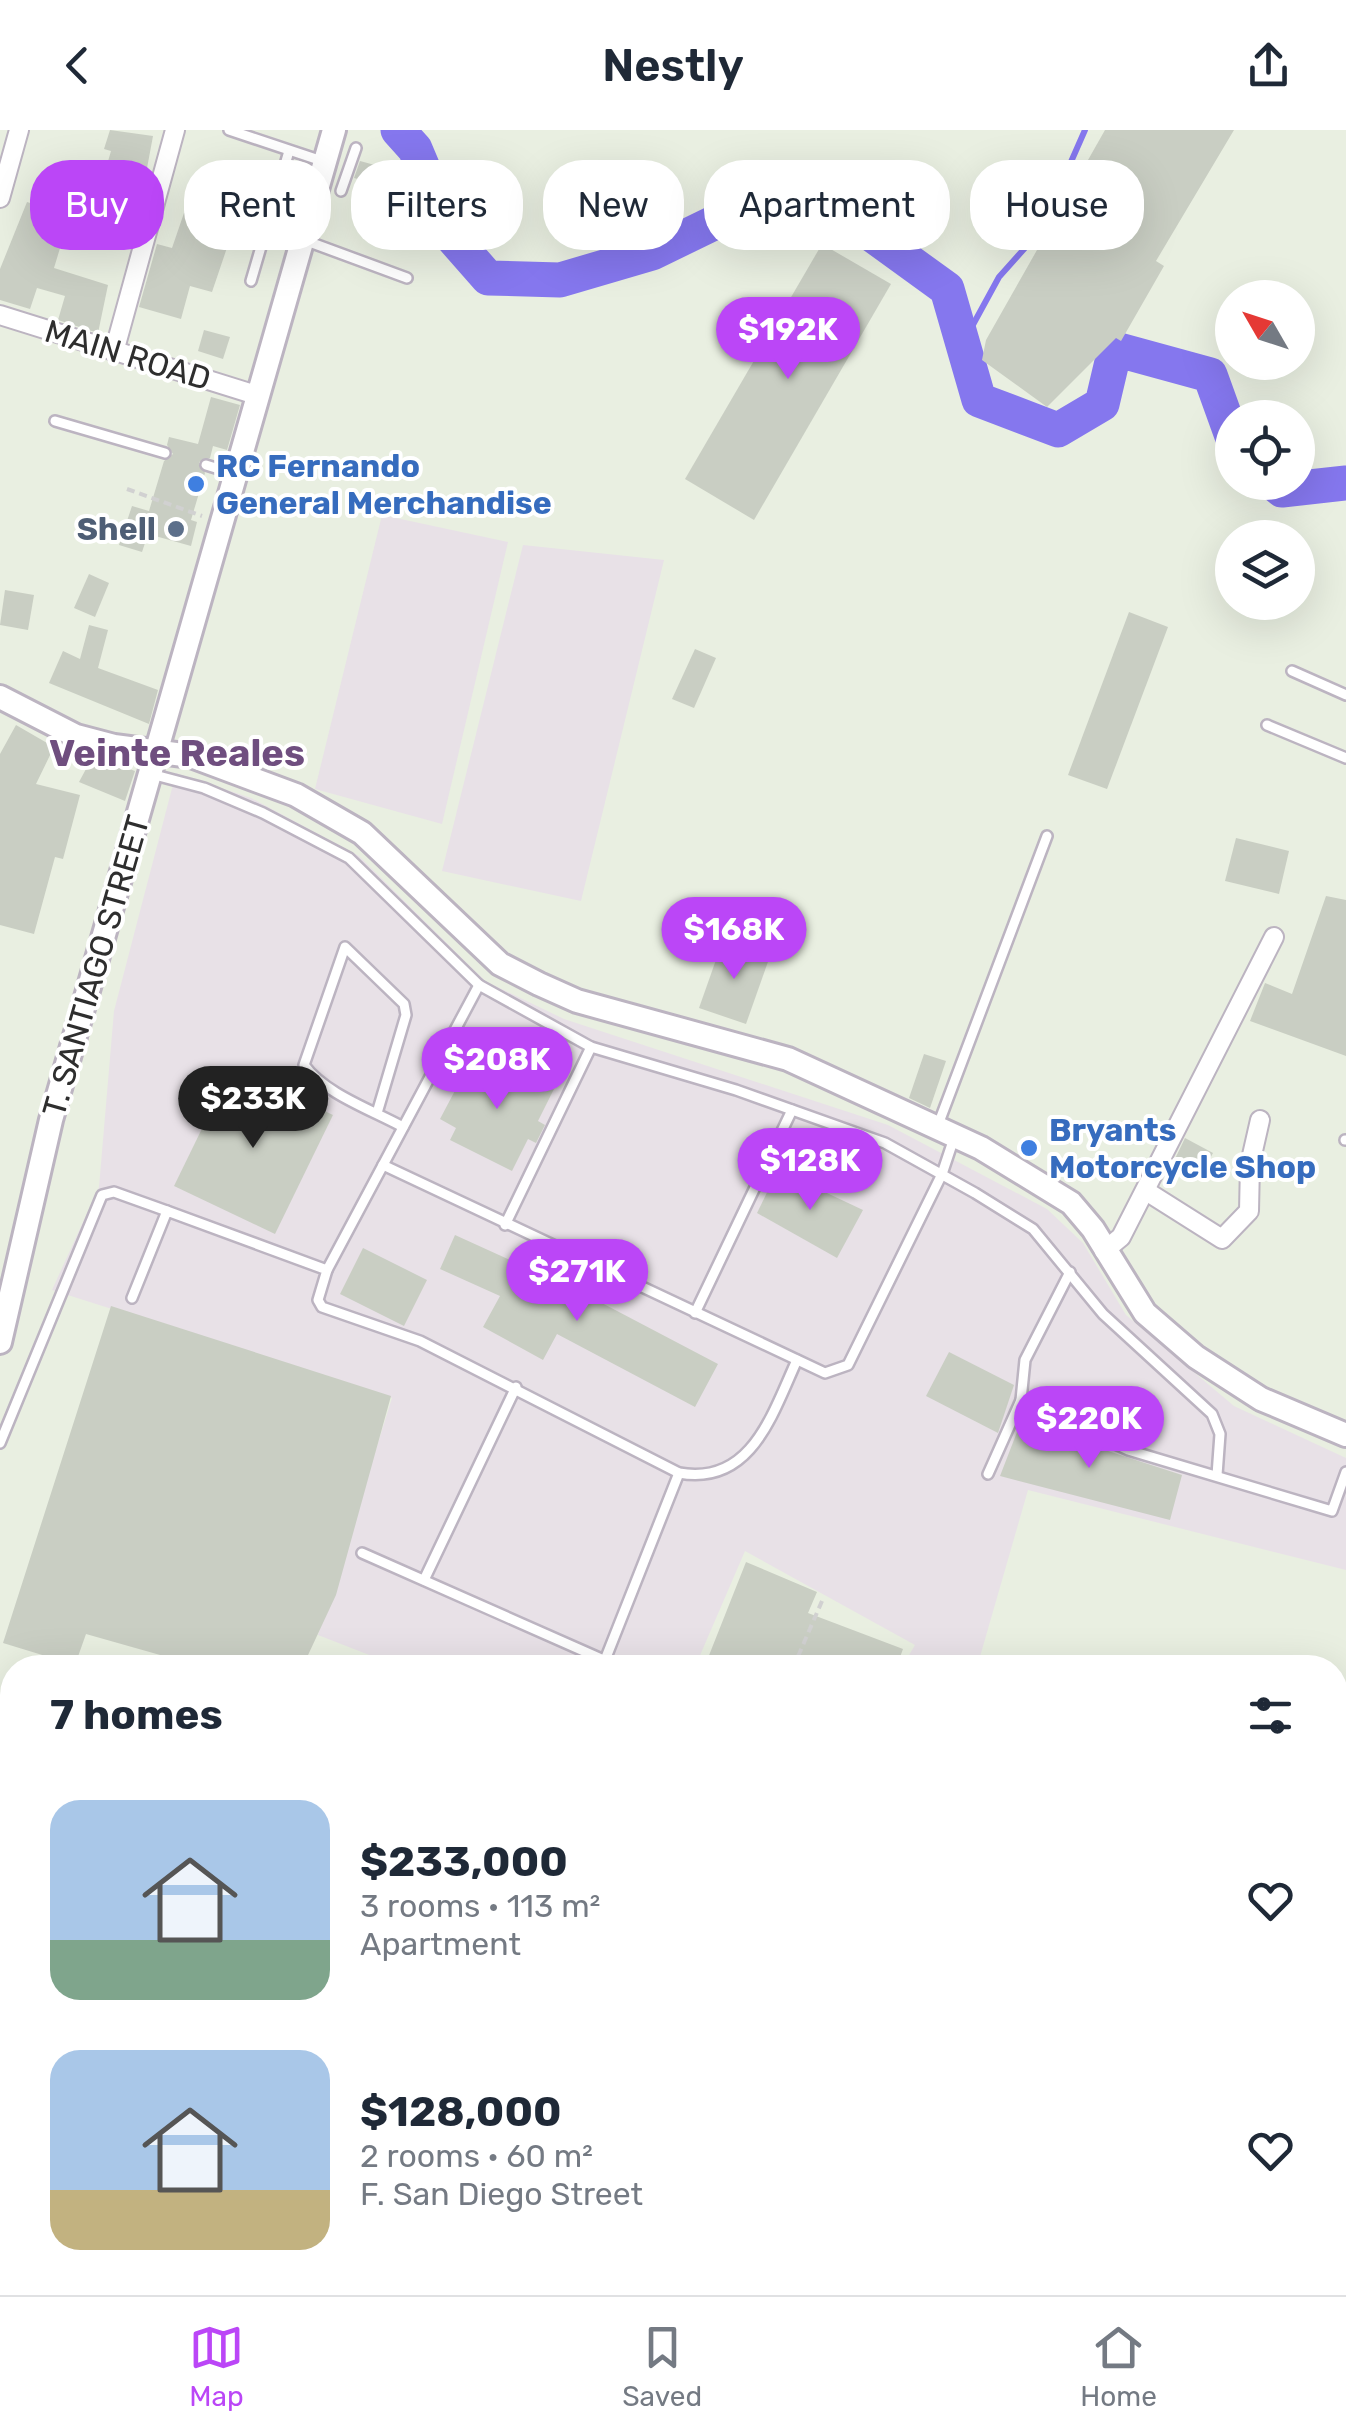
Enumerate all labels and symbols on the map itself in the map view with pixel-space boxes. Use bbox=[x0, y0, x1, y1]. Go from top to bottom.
north arrow bbox=[1215, 280, 1315, 380]
pin: $192K bbox=[718, 297, 858, 382]
street label: MAIN ROAD bbox=[41, 312, 215, 398]
place label: RC Fernando General Merchandise bbox=[216, 447, 552, 522]
marker: RC Fernando General Merchandise bbox=[185, 473, 207, 495]
place label: Shell bbox=[77, 510, 156, 548]
marker: Shell bbox=[165, 518, 187, 540]
district label: Veinte Reales bbox=[49, 730, 305, 776]
street label: T. SANTIAGO STREET bbox=[35, 811, 157, 1121]
pin: $168K bbox=[664, 897, 804, 982]
pin: $208K bbox=[427, 1027, 567, 1112]
pin: $233K bbox=[183, 1066, 323, 1151]
place label: Bryants Motorcycle Shop bbox=[1049, 1111, 1316, 1186]
pin: $128K bbox=[740, 1128, 880, 1213]
marker: Bryants Motorcycle Shop bbox=[1018, 1137, 1040, 1159]
pin: $271K bbox=[507, 1239, 647, 1324]
pin: $220K bbox=[1019, 1386, 1159, 1471]

